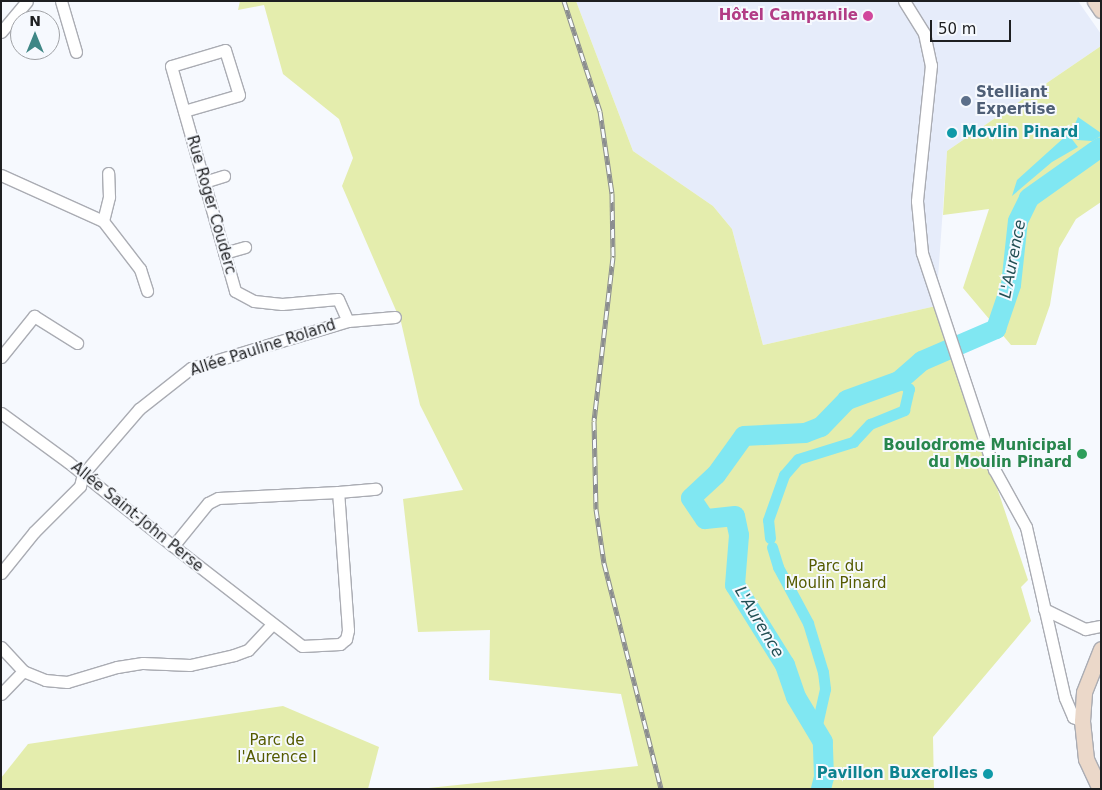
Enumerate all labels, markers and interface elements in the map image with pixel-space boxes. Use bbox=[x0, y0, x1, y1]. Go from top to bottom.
place label: Hôtel Campanile bbox=[719, 7, 858, 25]
north arrow bbox=[10, 10, 60, 60]
marker: Hôtel Campanile bbox=[862, 10, 874, 22]
scale bar bbox=[932, 10, 1013, 42]
text: N bbox=[29, 13, 41, 29]
text: 50 m bbox=[938, 20, 976, 38]
place label: Stelliant Expertise bbox=[976, 83, 1056, 118]
marker: Stelliant Expertise bbox=[960, 95, 972, 107]
place label: Movlin Pinard bbox=[962, 124, 1078, 142]
marker: Movlin Pinard bbox=[946, 127, 958, 139]
street label: Rue Roger Couderc bbox=[183, 133, 239, 277]
water label: L'Aurence bbox=[996, 218, 1030, 300]
street label: Allée Pauline Roland bbox=[188, 316, 338, 380]
place label: Boulodrome Municipal du Moulin Pinard bbox=[883, 436, 1072, 471]
marker: Boulodrome Municipal du Moulin Pinard bbox=[1076, 448, 1088, 460]
street label: Allée Saint-John Perse bbox=[67, 458, 207, 576]
park label: Parc du Moulin Pinard bbox=[785, 557, 887, 592]
water label: L'Aurence bbox=[730, 583, 788, 661]
park label: Parc de l'Aurence I bbox=[237, 731, 317, 766]
place label: Pavillon Buxerolles bbox=[817, 765, 978, 783]
marker: Pavillon Buxerolles bbox=[982, 768, 994, 780]

